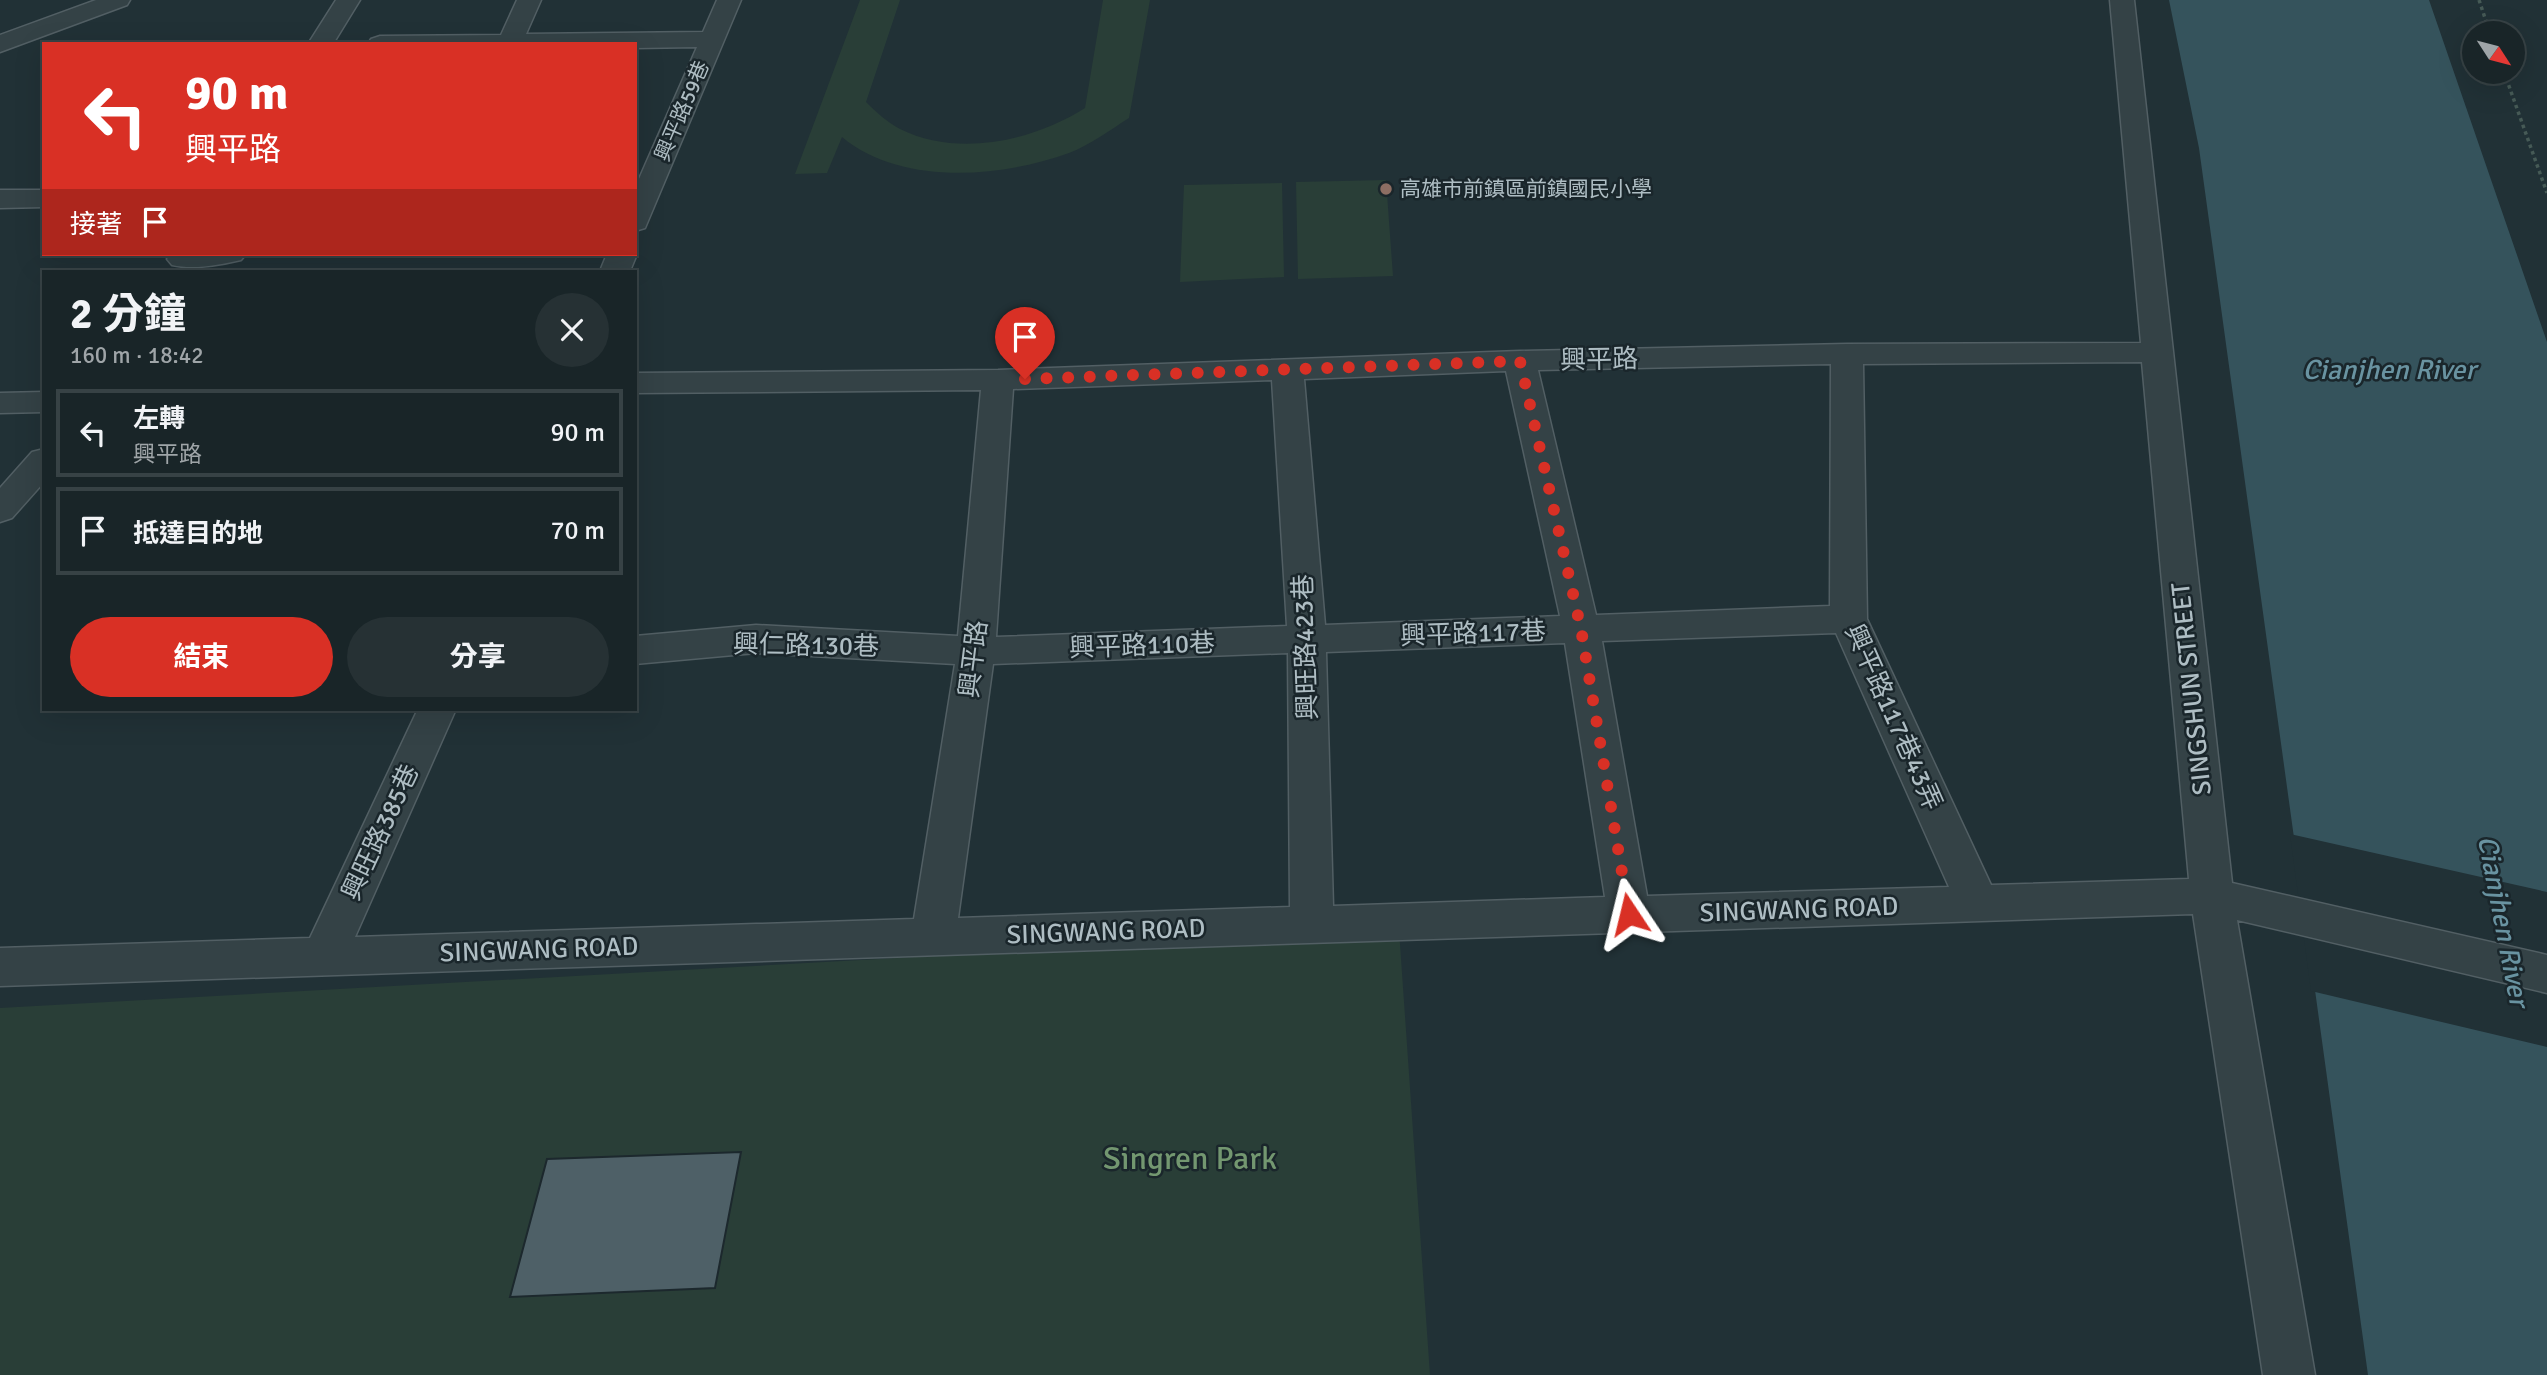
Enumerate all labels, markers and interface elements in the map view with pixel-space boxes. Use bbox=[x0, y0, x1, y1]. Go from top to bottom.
north arrow bbox=[2462, 21, 2525, 84]
map controls bbox=[2462, 21, 2525, 84]
street label: 興平路59巷 bbox=[649, 57, 715, 165]
text: 90 m bbox=[185, 63, 288, 123]
icon: left bbox=[70, 70, 161, 161]
text: 興平路 bbox=[185, 130, 281, 169]
place label: 高雄市前鎮區前鎮國民小學 bbox=[1400, 176, 1652, 202]
marker: 高雄市前鎮區前鎮國民小學 bbox=[1378, 181, 1394, 197]
icon: arrive bbox=[136, 203, 174, 241]
text: 接著 bbox=[70, 209, 122, 241]
text: 2 分鐘 bbox=[70, 289, 186, 340]
button: close bbox=[535, 293, 609, 367]
pin bbox=[995, 307, 1055, 379]
icon: arrive bbox=[1006, 318, 1044, 356]
text: 160 m · 18:42 bbox=[70, 341, 204, 370]
street label: 興平路 bbox=[1560, 343, 1638, 377]
water label: Cianjhen River bbox=[2302, 353, 2479, 387]
text: 左轉 bbox=[133, 403, 185, 435]
icon: left bbox=[74, 414, 112, 452]
text: 90 m bbox=[550, 417, 605, 449]
text: 興平路 bbox=[133, 440, 202, 469]
icon: arrive bbox=[74, 512, 112, 550]
text: 70 m bbox=[550, 515, 605, 547]
text: 抵達目的地 bbox=[133, 518, 263, 550]
street label: 興旺路423巷 bbox=[1287, 573, 1325, 721]
street label: SINGSHUN STREET bbox=[2165, 581, 2219, 797]
street label: 興平路117巷 bbox=[1399, 615, 1547, 653]
button: 結束 bbox=[70, 617, 333, 697]
button: 分享 bbox=[347, 617, 609, 697]
street label: 興平路 bbox=[953, 618, 995, 700]
street label: 興平路117巷43弄 bbox=[1838, 619, 1948, 815]
street label: 興平路110巷 bbox=[1068, 627, 1216, 665]
street label: 興仁路130巷 bbox=[733, 629, 879, 663]
street label: 興旺路385巷 bbox=[336, 759, 426, 905]
water label: Cianjhen River bbox=[2470, 833, 2537, 1013]
position arrow bbox=[1592, 877, 1666, 951]
street label: SINGWANG ROAD bbox=[1699, 891, 1899, 929]
street label: SINGWANG ROAD bbox=[1006, 913, 1206, 951]
street label: SINGWANG ROAD bbox=[439, 931, 639, 969]
park label: Singren Park bbox=[1103, 1139, 1277, 1178]

